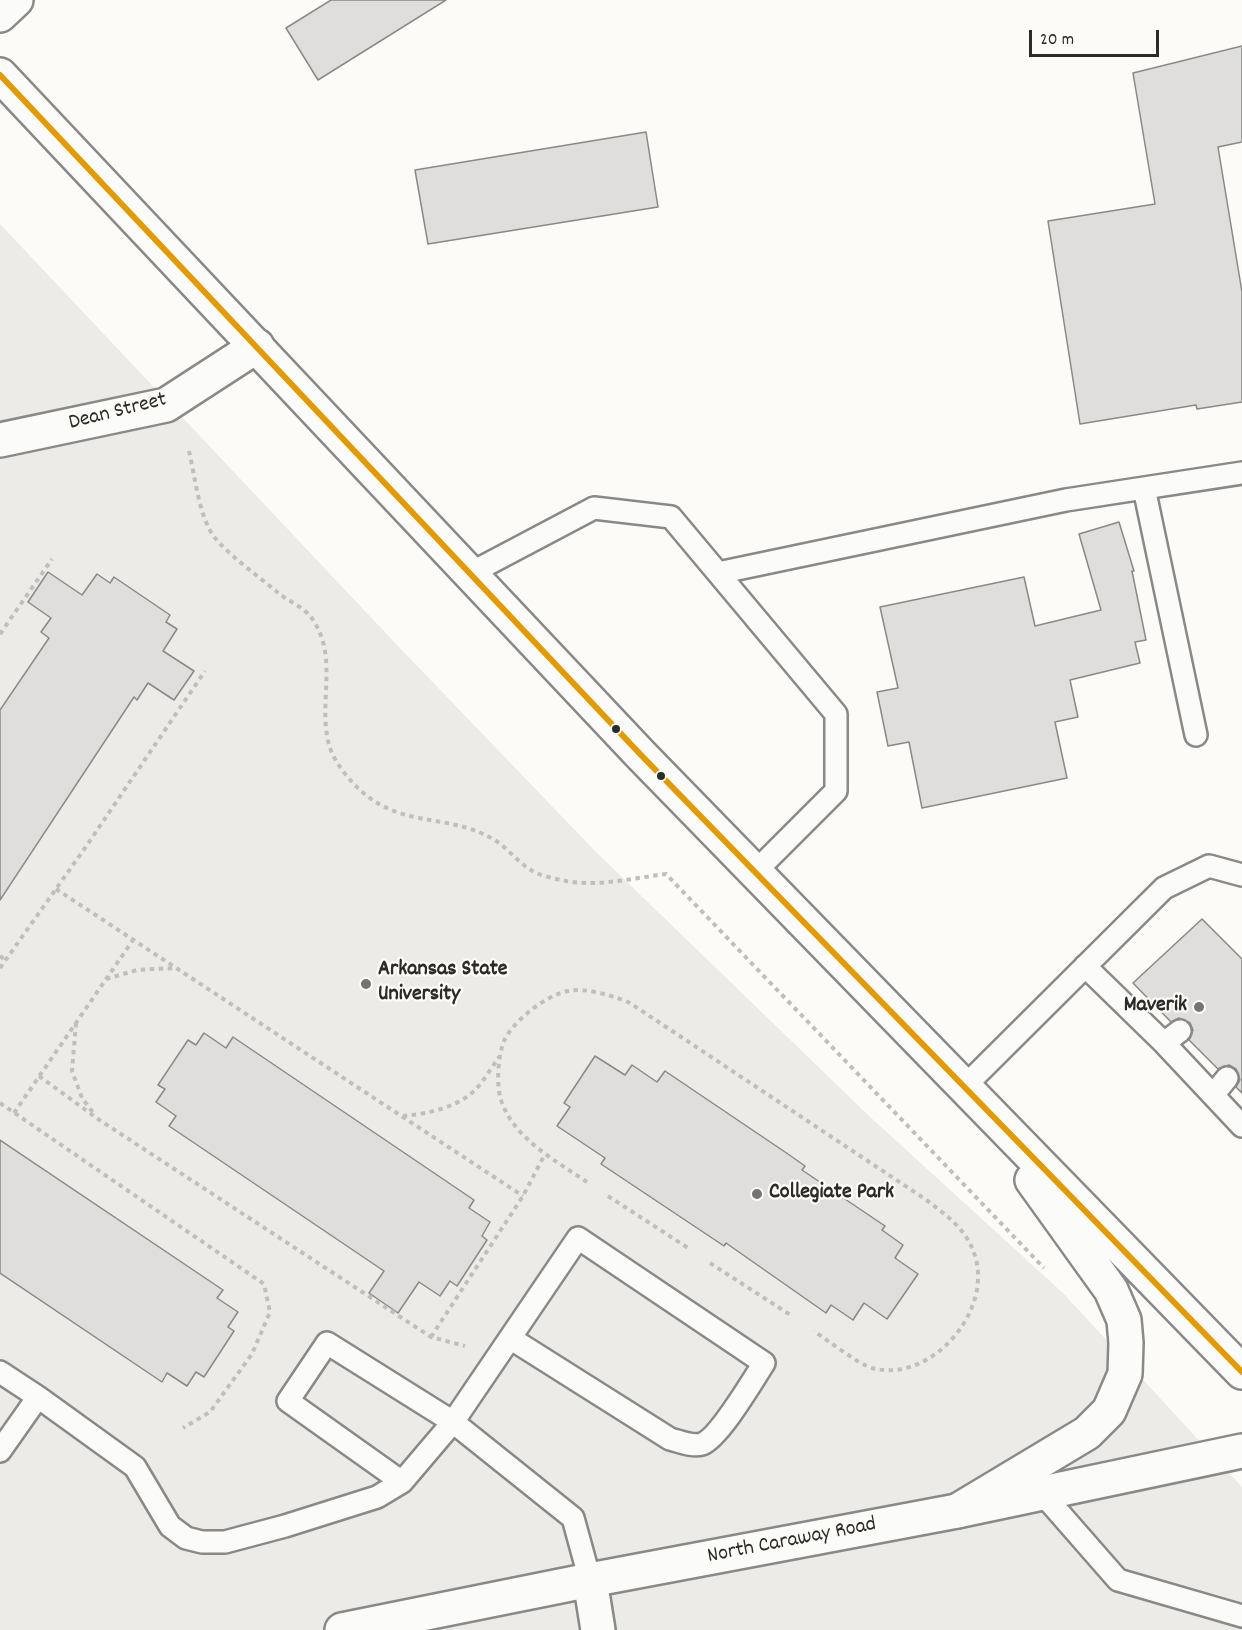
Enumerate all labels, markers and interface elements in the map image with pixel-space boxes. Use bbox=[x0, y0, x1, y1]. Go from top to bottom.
scale bar bbox=[1032, 18, 1162, 56]
text: 20 m bbox=[1040, 28, 1074, 53]
street label: Dean Street bbox=[66, 388, 170, 438]
unlabelled marker bbox=[610, 723, 622, 735]
unlabelled marker bbox=[655, 770, 667, 782]
place label: Arkansas State University bbox=[378, 958, 507, 1010]
marker: Arkansas State University bbox=[359, 977, 373, 991]
place label: Maverik bbox=[1124, 994, 1187, 1020]
marker: Maverik bbox=[1192, 1000, 1206, 1014]
place label: Collegiate Park bbox=[769, 1181, 894, 1207]
marker: Collegiate Park bbox=[750, 1187, 764, 1201]
street label: North Caraway Road bbox=[705, 1513, 879, 1571]

